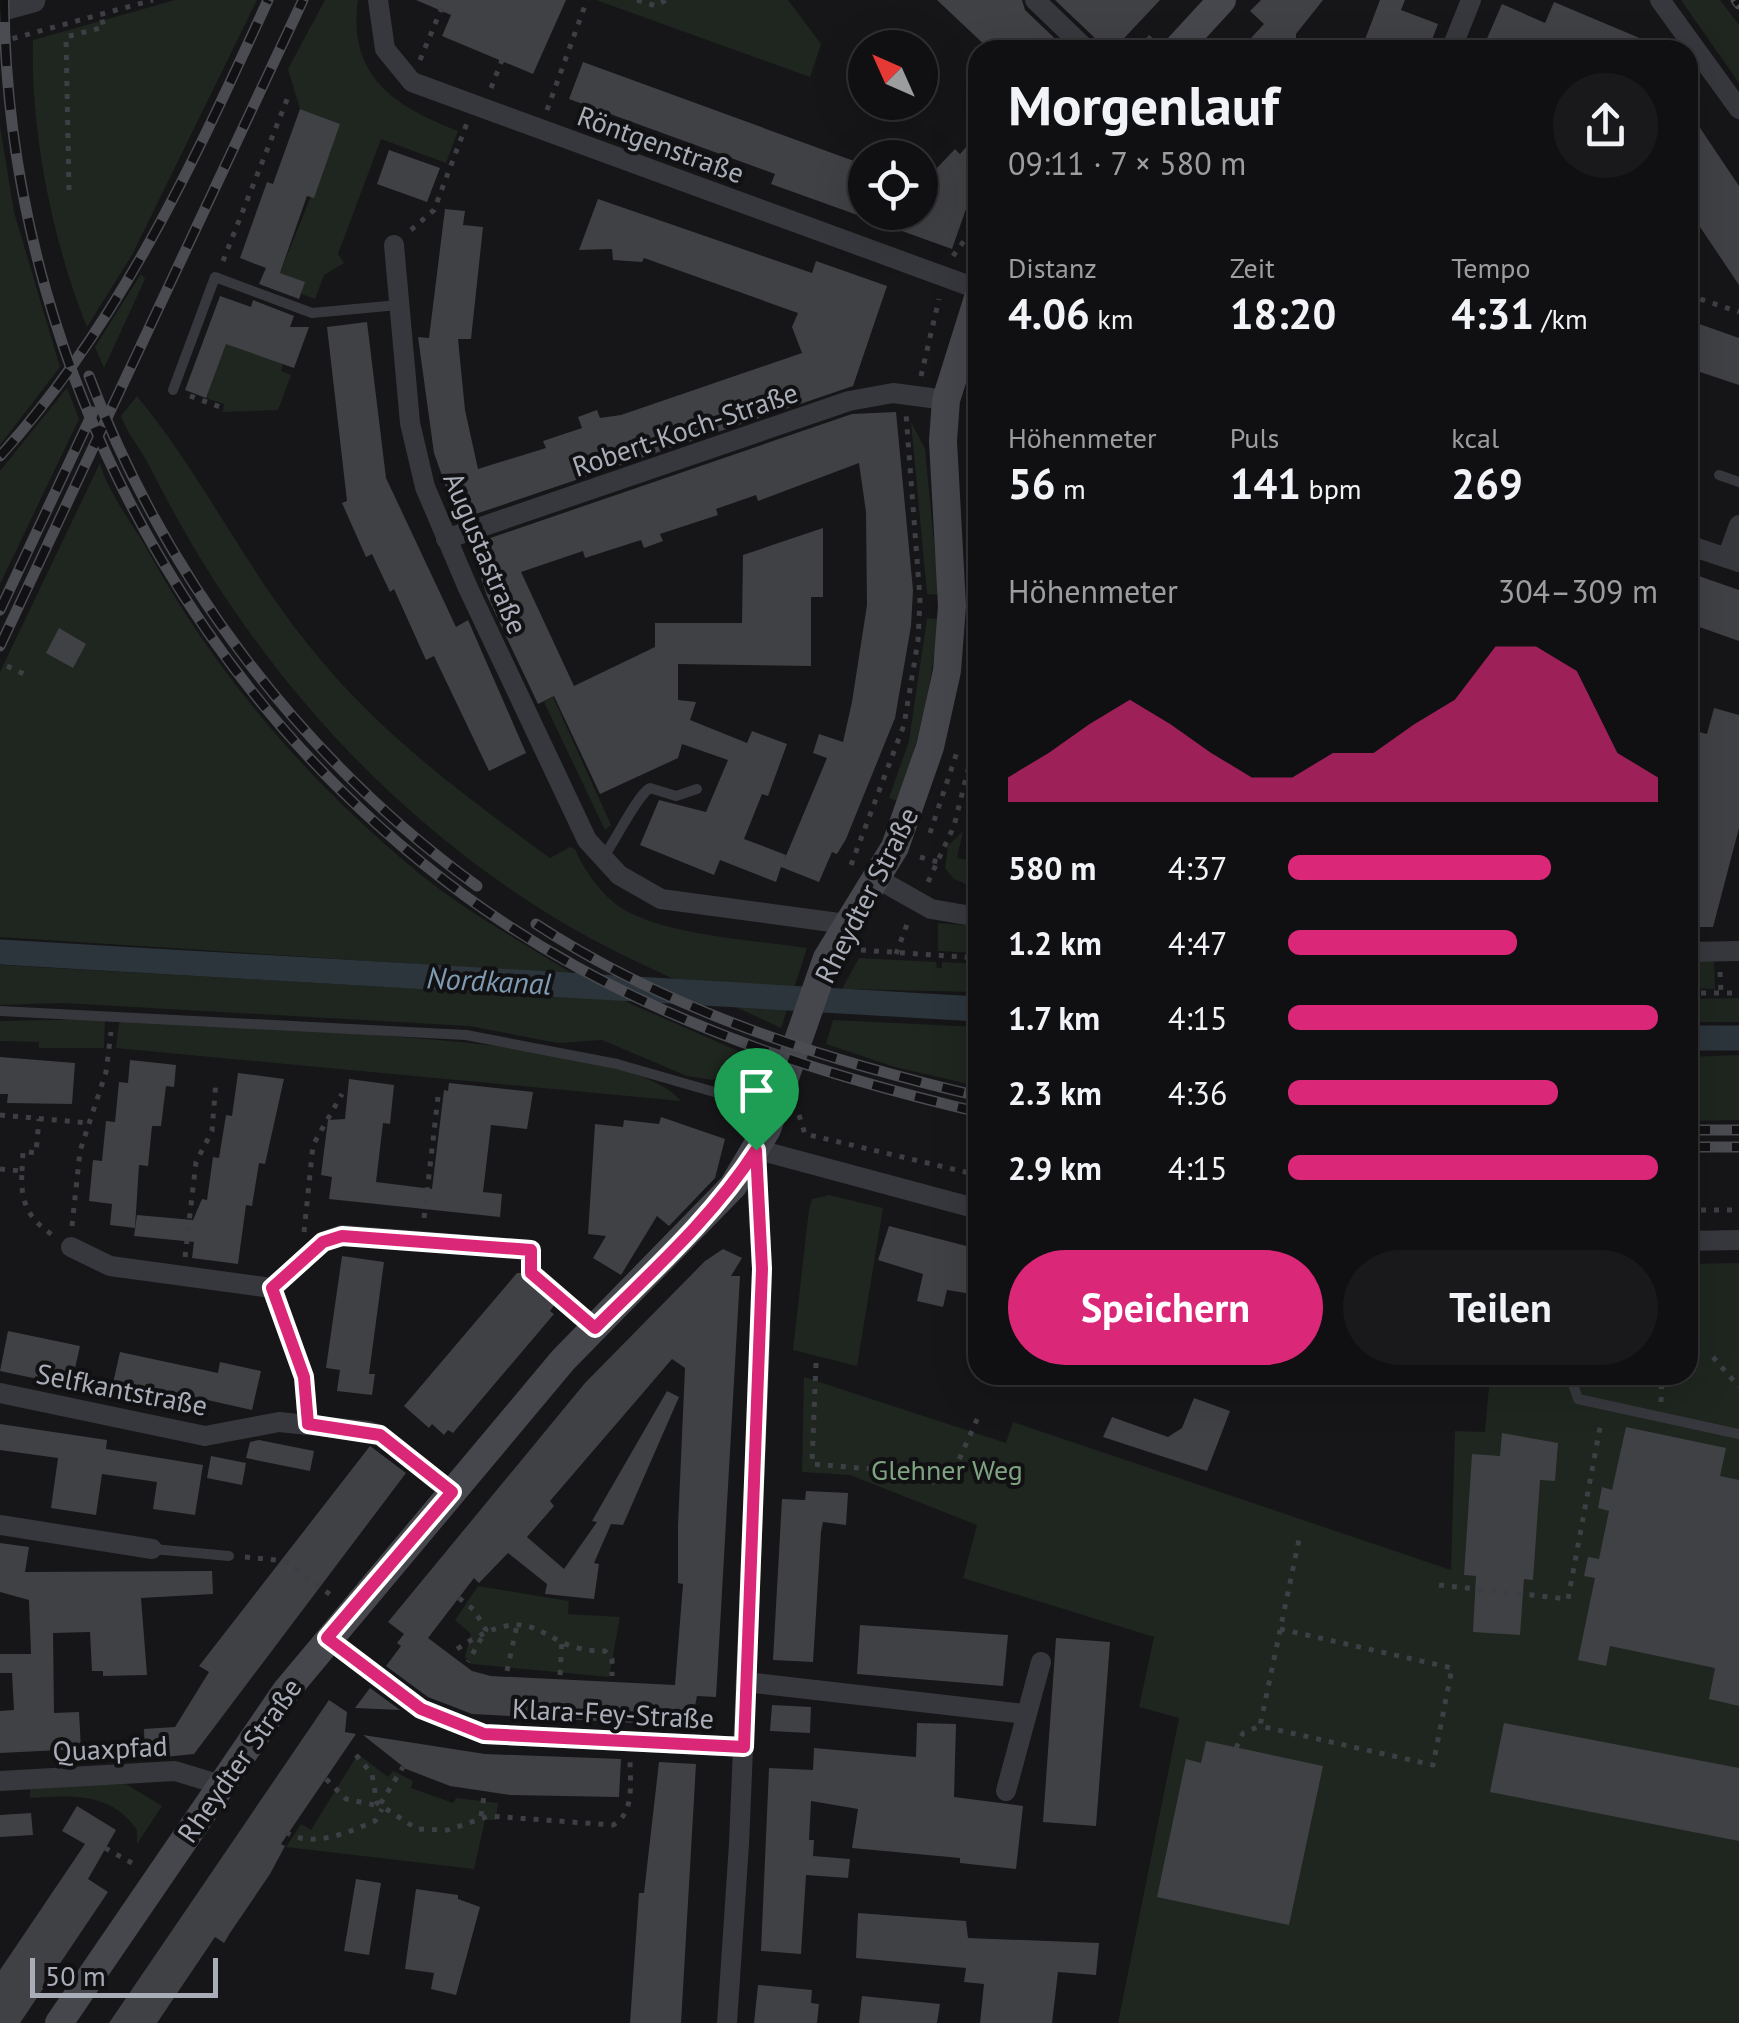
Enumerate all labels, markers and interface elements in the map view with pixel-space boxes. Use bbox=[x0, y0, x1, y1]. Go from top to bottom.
north arrow bbox=[848, 30, 938, 120]
map controls bbox=[848, 30, 938, 230]
text: Morgenlauf bbox=[1008, 69, 1279, 140]
button: share bbox=[1553, 73, 1658, 178]
street label: Röntgenstraße bbox=[573, 97, 749, 191]
button: locate bbox=[848, 140, 938, 230]
text: 09:11 · 7 × 580 m bbox=[1008, 142, 1246, 184]
text: Distanz bbox=[1008, 249, 1097, 286]
text: Zeit bbox=[1230, 249, 1275, 286]
text: Tempo bbox=[1451, 249, 1530, 286]
text: 4.06 bbox=[1008, 286, 1090, 341]
text: 18:20 bbox=[1230, 286, 1336, 341]
text: 4:31 bbox=[1451, 286, 1534, 341]
text: km bbox=[1090, 300, 1133, 337]
text: /km bbox=[1534, 300, 1588, 337]
street label: Robert-Koch-Straße bbox=[567, 373, 803, 485]
text: Höhenmeter bbox=[1008, 419, 1157, 456]
text: Puls bbox=[1230, 419, 1279, 456]
text: kcal bbox=[1451, 419, 1499, 456]
text: 56 bbox=[1008, 456, 1056, 511]
text: 141 bbox=[1230, 456, 1301, 511]
text: 269 bbox=[1451, 456, 1523, 511]
street label: Augustastraße bbox=[435, 466, 537, 640]
text: m bbox=[1056, 470, 1086, 507]
text: bpm bbox=[1301, 470, 1362, 507]
text: Höhenmeter bbox=[1008, 570, 1178, 612]
text: 304–309 m bbox=[1498, 570, 1658, 612]
street label: Rheydter Straße bbox=[806, 801, 926, 989]
text: 580 m bbox=[1008, 847, 1096, 889]
text: 4:37 bbox=[1168, 847, 1227, 889]
text: 1.2 km bbox=[1008, 922, 1102, 964]
text: 4:47 bbox=[1168, 922, 1227, 964]
water label: Nordkanal bbox=[426, 957, 552, 1003]
text: 1.7 km bbox=[1008, 997, 1100, 1039]
text: 4:15 bbox=[1168, 997, 1227, 1039]
pin bbox=[714, 1048, 799, 1151]
icon: arrive bbox=[729, 1063, 784, 1118]
text: 2.3 km bbox=[1008, 1072, 1102, 1114]
text: 4:36 bbox=[1168, 1072, 1227, 1114]
text: 2.9 km bbox=[1008, 1147, 1102, 1189]
text: 4:15 bbox=[1168, 1147, 1227, 1189]
button: Speichern bbox=[1008, 1250, 1323, 1365]
button: Teilen bbox=[1343, 1250, 1658, 1365]
street label: Selfkantstraße bbox=[33, 1354, 211, 1424]
park label: Glehner Weg bbox=[871, 1451, 1023, 1488]
street label: Rheydter Straße bbox=[169, 1670, 309, 1850]
street label: Klara-Fey-Straße bbox=[511, 1689, 715, 1737]
street label: Quaxpfad bbox=[51, 1727, 169, 1769]
scale bar bbox=[30, 1953, 218, 1998]
text: 50 m bbox=[45, 1957, 106, 1994]

